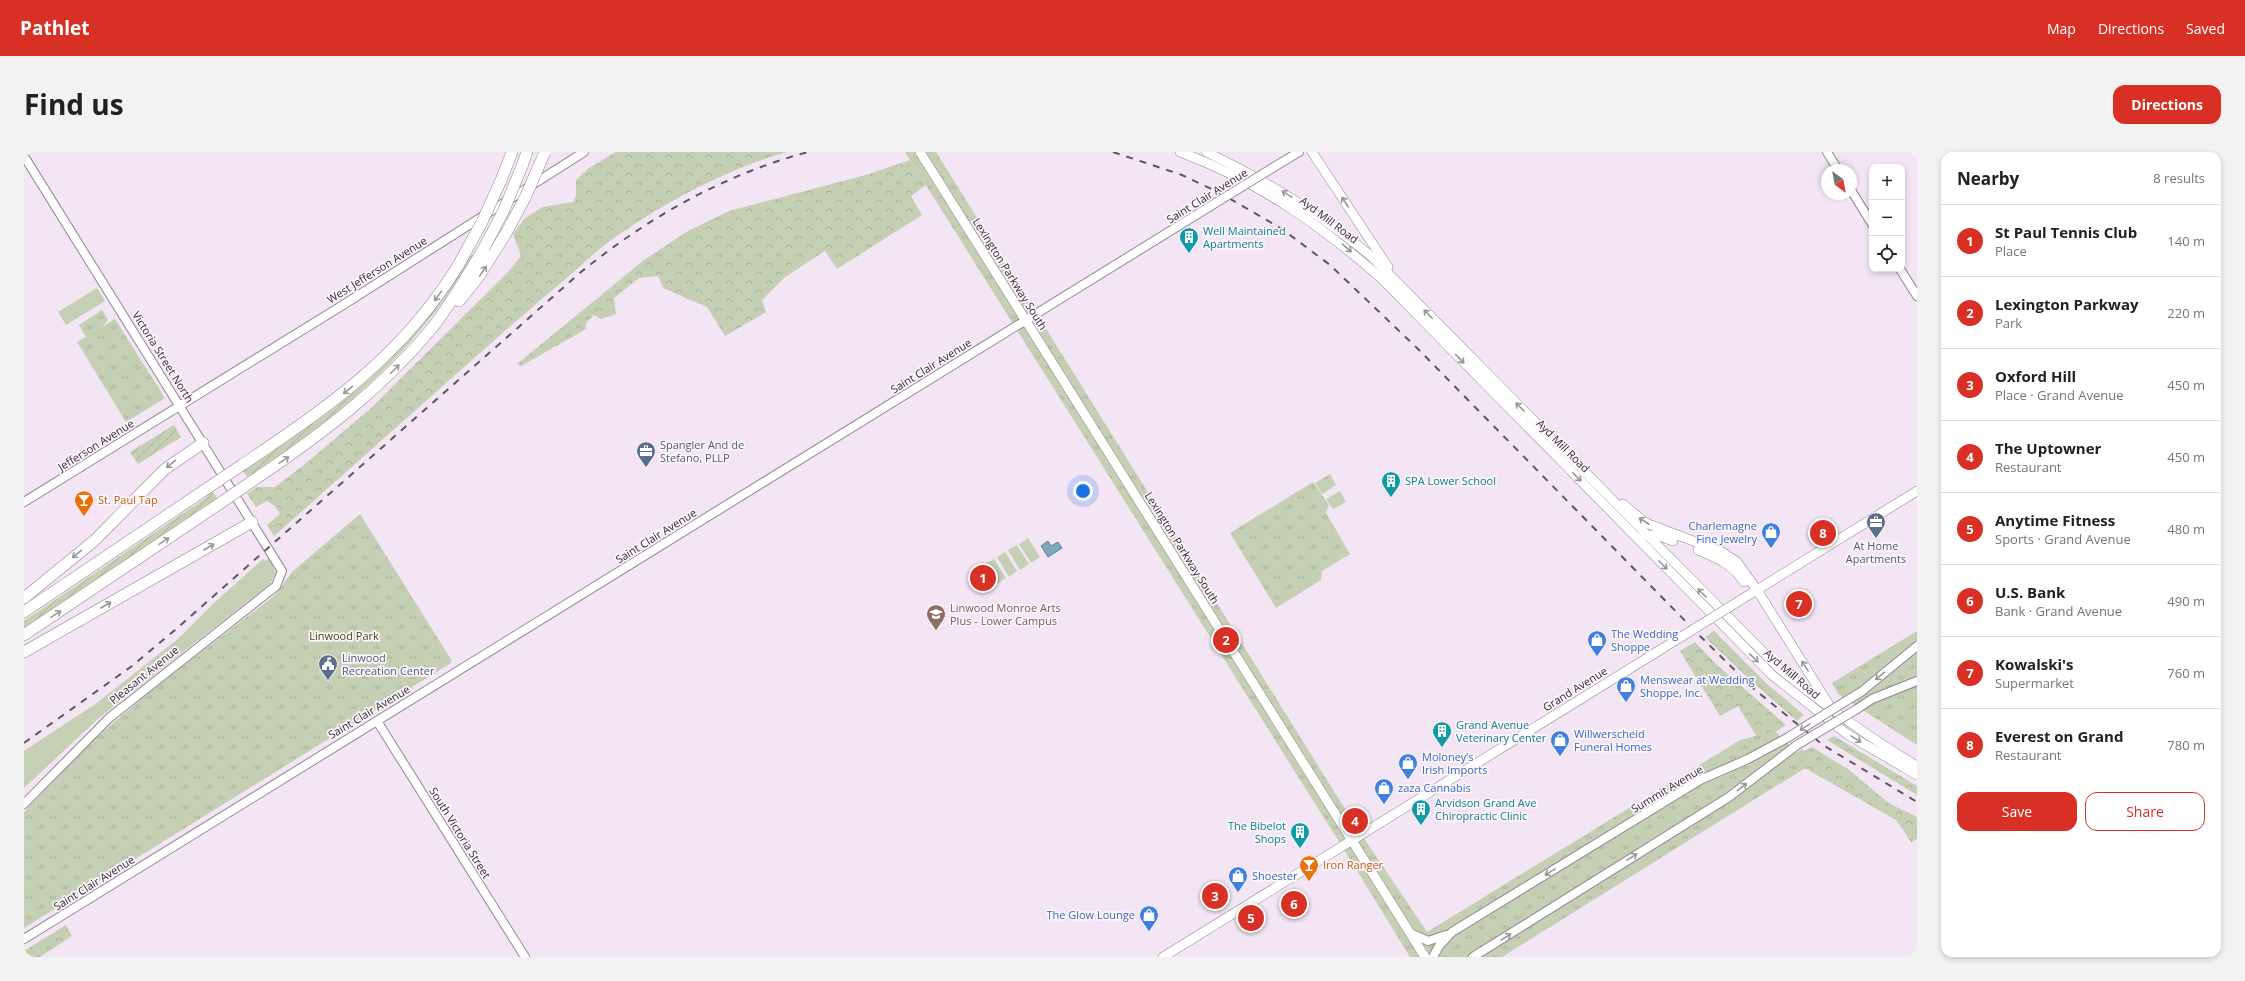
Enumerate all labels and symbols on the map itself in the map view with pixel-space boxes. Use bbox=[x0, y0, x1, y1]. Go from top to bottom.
north arrow bbox=[1821, 164, 1857, 200]
street label: Saint Clair Avenue bbox=[1163, 165, 1250, 226]
one-way arrow bbox=[1281, 190, 1293, 198]
street label: Ayd Mill Road bbox=[1297, 193, 1362, 246]
one-way arrow bbox=[1341, 197, 1350, 208]
street label: Lexington Parkway South bbox=[970, 215, 1051, 333]
place label: Well Maintained Apartments bbox=[1203, 223, 1286, 251]
building icon: Well Maintained Apartments bbox=[1178, 226, 1200, 254]
street label: West Jefferson Avenue bbox=[324, 233, 430, 306]
one-way arrow bbox=[1342, 244, 1352, 253]
one-way arrow bbox=[478, 265, 487, 276]
one-way arrow bbox=[433, 291, 442, 302]
street label: Victoria Street North bbox=[129, 308, 198, 405]
one-way arrow bbox=[1424, 309, 1433, 319]
street label: Saint Clair Avenue bbox=[887, 335, 974, 396]
one-way arrow bbox=[1455, 354, 1465, 364]
one-way arrow bbox=[390, 364, 400, 374]
one-way arrow bbox=[343, 386, 354, 395]
one-way arrow bbox=[1515, 402, 1524, 412]
street label: Jefferson Avenue bbox=[54, 415, 137, 475]
street label: Ayd Mill Road bbox=[1534, 416, 1593, 475]
place label: Spangler And de Stefano, PLLP bbox=[660, 437, 744, 465]
office icon: Spangler And de Stefano, PLLP bbox=[635, 440, 657, 468]
one-way arrow bbox=[278, 456, 289, 464]
one-way arrow bbox=[166, 460, 176, 469]
building icon: SPA Lower School bbox=[1380, 470, 1402, 498]
one-way arrow bbox=[1572, 472, 1582, 482]
place label: SPA Lower School bbox=[1405, 473, 1496, 488]
your location bbox=[1073, 481, 1093, 501]
bar icon: St. Paul Tap bbox=[73, 489, 95, 517]
street label: Lexington Parkway South bbox=[1142, 489, 1223, 607]
place label: St. Paul Tap bbox=[98, 492, 158, 507]
street label: Saint Clair Avenue bbox=[612, 505, 699, 566]
office icon: At Home Apartments bbox=[1865, 511, 1887, 539]
one-way arrow bbox=[1638, 516, 1650, 524]
place label: Charlemagne Fine Jewelry bbox=[1689, 518, 1757, 546]
pin: 8 bbox=[1810, 518, 1836, 548]
shop icon: Charlemagne Fine Jewelry bbox=[1760, 521, 1782, 549]
one-way arrow bbox=[158, 537, 169, 545]
place label: At Home Apartments bbox=[1846, 538, 1906, 566]
one-way arrow bbox=[203, 542, 215, 550]
one-way arrow bbox=[72, 550, 83, 559]
one-way arrow bbox=[1658, 560, 1668, 570]
pin: 1 bbox=[970, 563, 996, 593]
one-way arrow bbox=[1697, 588, 1707, 598]
pin: 7 bbox=[1786, 589, 1812, 619]
place label: Linwood Monroe Arts Plus - Lower Campus bbox=[950, 600, 1061, 628]
one-way arrow bbox=[100, 601, 112, 609]
school or university icon: Linwood Monroe Arts Plus - Lower Campus bbox=[925, 603, 947, 631]
one-way arrow bbox=[51, 610, 62, 618]
pin: 2 bbox=[1213, 625, 1239, 655]
place label: The Wedding Shoppe bbox=[1611, 626, 1678, 654]
park label: Linwood Park bbox=[309, 628, 379, 643]
shop icon: The Wedding Shoppe bbox=[1586, 629, 1608, 657]
street label: Pleasant Avenue bbox=[106, 642, 181, 707]
street label: Ayd Mill Road bbox=[1761, 645, 1823, 702]
place label: Linwood Recreation Center bbox=[342, 650, 435, 678]
public building icon: Linwood Recreation Center bbox=[317, 653, 339, 681]
one-way arrow bbox=[1749, 653, 1759, 662]
one-way arrow bbox=[1800, 660, 1808, 672]
street label: Grand Avenue bbox=[1540, 663, 1610, 714]
one-way arrow bbox=[1875, 671, 1886, 680]
place label: Menswear at Wedding Shoppe, Inc. bbox=[1640, 672, 1754, 700]
shop icon: Menswear at Wedding Shoppe, Inc. bbox=[1615, 675, 1637, 703]
street label: Saint Clair Avenue bbox=[325, 681, 412, 742]
place label: Grand Avenue Veterinary Center bbox=[1456, 717, 1547, 745]
building icon: Grand Avenue Veterinary Center bbox=[1431, 720, 1453, 748]
one-way arrow bbox=[1800, 723, 1811, 731]
place label: Willwerscheid Funeral Homes bbox=[1574, 726, 1652, 754]
shop icon: Willwerscheid Funeral Homes bbox=[1549, 729, 1571, 757]
one-way arrow bbox=[1850, 735, 1862, 743]
place label: Moloney’s Irish Imports bbox=[1422, 749, 1487, 777]
shop icon: Moloney’s Irish Imports bbox=[1397, 752, 1419, 780]
street label: Summit Avenue bbox=[1628, 761, 1705, 816]
shop icon: zaza Cannabis bbox=[1373, 777, 1395, 805]
place label: zaza Cannabis bbox=[1398, 780, 1471, 795]
one-way arrow bbox=[1736, 783, 1747, 791]
street label: South Victoria Street bbox=[426, 784, 495, 881]
place label: Arvidson Grand Ave Chiropractic Clinic bbox=[1435, 795, 1536, 823]
building icon: Arvidson Grand Ave Chiropractic Clinic bbox=[1410, 798, 1432, 826]
pin: 4 bbox=[1342, 806, 1368, 836]
place label: The Bibelot Shops bbox=[1228, 818, 1286, 846]
building icon: The Bibelot Shops bbox=[1289, 821, 1311, 849]
street label: Saint Clair Avenue bbox=[50, 852, 137, 913]
one-way arrow bbox=[1627, 853, 1638, 862]
bar icon: Iron Ranger bbox=[1298, 854, 1320, 882]
place label: Iron Ranger bbox=[1323, 857, 1384, 872]
shop icon: Shoester bbox=[1227, 865, 1249, 893]
place label: Shoester bbox=[1252, 868, 1298, 883]
one-way arrow bbox=[1544, 869, 1556, 877]
pin: 3 bbox=[1202, 881, 1228, 911]
pin: 6 bbox=[1281, 889, 1307, 919]
pin: 5 bbox=[1238, 903, 1264, 933]
shop icon: The Glow Lounge bbox=[1138, 904, 1160, 932]
place label: The Glow Lounge bbox=[1046, 907, 1135, 922]
one-way arrow bbox=[1500, 933, 1511, 941]

